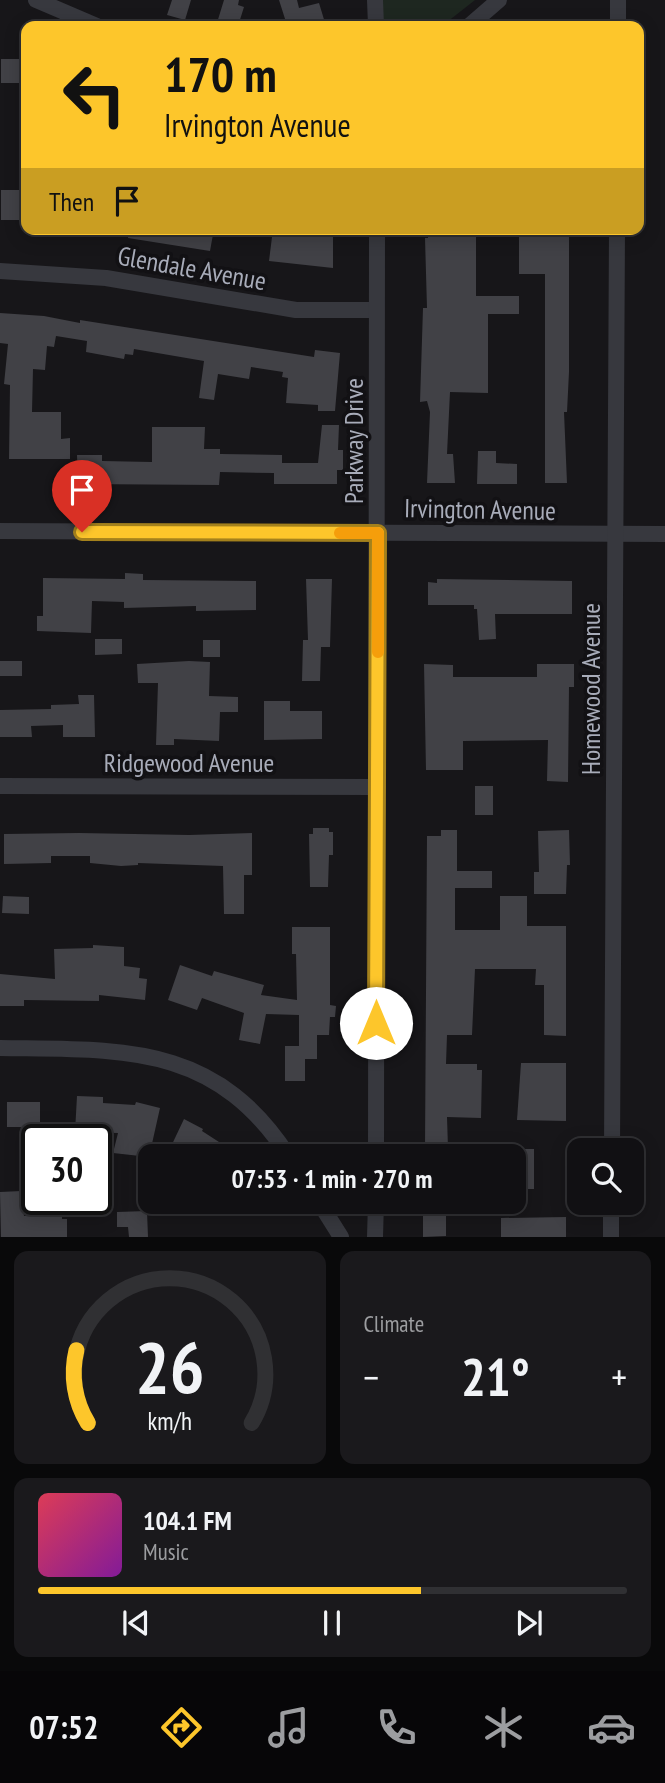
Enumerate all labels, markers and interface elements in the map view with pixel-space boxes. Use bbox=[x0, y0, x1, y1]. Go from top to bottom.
text: 170 m bbox=[164, 42, 277, 106]
icon: left bbox=[49, 49, 140, 140]
text: Irvington Avenue bbox=[164, 104, 351, 146]
icon: arrive bbox=[108, 182, 146, 220]
text: Then bbox=[49, 185, 94, 218]
street label: Glendale Avenue bbox=[115, 239, 269, 297]
street label: Parkway Drive bbox=[337, 378, 370, 504]
pin bbox=[52, 460, 112, 532]
icon: arrive bbox=[63, 471, 101, 509]
street label: Irvington Avenue bbox=[404, 491, 556, 527]
street label: Homewood Avenue bbox=[574, 603, 607, 775]
street label: Ridgewood Avenue bbox=[104, 746, 274, 779]
position arrow bbox=[339, 986, 413, 1060]
speed limit sign: 30 bbox=[21, 1124, 112, 1215]
map controls bbox=[567, 1138, 644, 1215]
button: search bbox=[567, 1138, 644, 1215]
text: 07:53 · 1 min · 270 m bbox=[232, 1162, 432, 1195]
text: Climate bbox=[364, 1309, 424, 1338]
text: 26 bbox=[135, 1320, 205, 1414]
text: 21° bbox=[461, 1343, 530, 1410]
text: − bbox=[364, 1352, 379, 1401]
text: + bbox=[611, 1352, 627, 1401]
text: km/h bbox=[148, 1405, 192, 1437]
text: 104.1 FM bbox=[143, 1504, 232, 1537]
text: Music bbox=[143, 1537, 189, 1566]
icon: previous bbox=[117, 1604, 155, 1642]
icon: pause bbox=[313, 1604, 351, 1642]
icon: next bbox=[510, 1604, 548, 1642]
icon: directions bbox=[157, 1703, 206, 1752]
icon: music bbox=[264, 1703, 313, 1752]
icon: phone bbox=[372, 1703, 421, 1752]
icon: climate bbox=[479, 1703, 528, 1752]
icon: car bbox=[587, 1703, 636, 1752]
text: 07:52 bbox=[29, 1706, 98, 1748]

